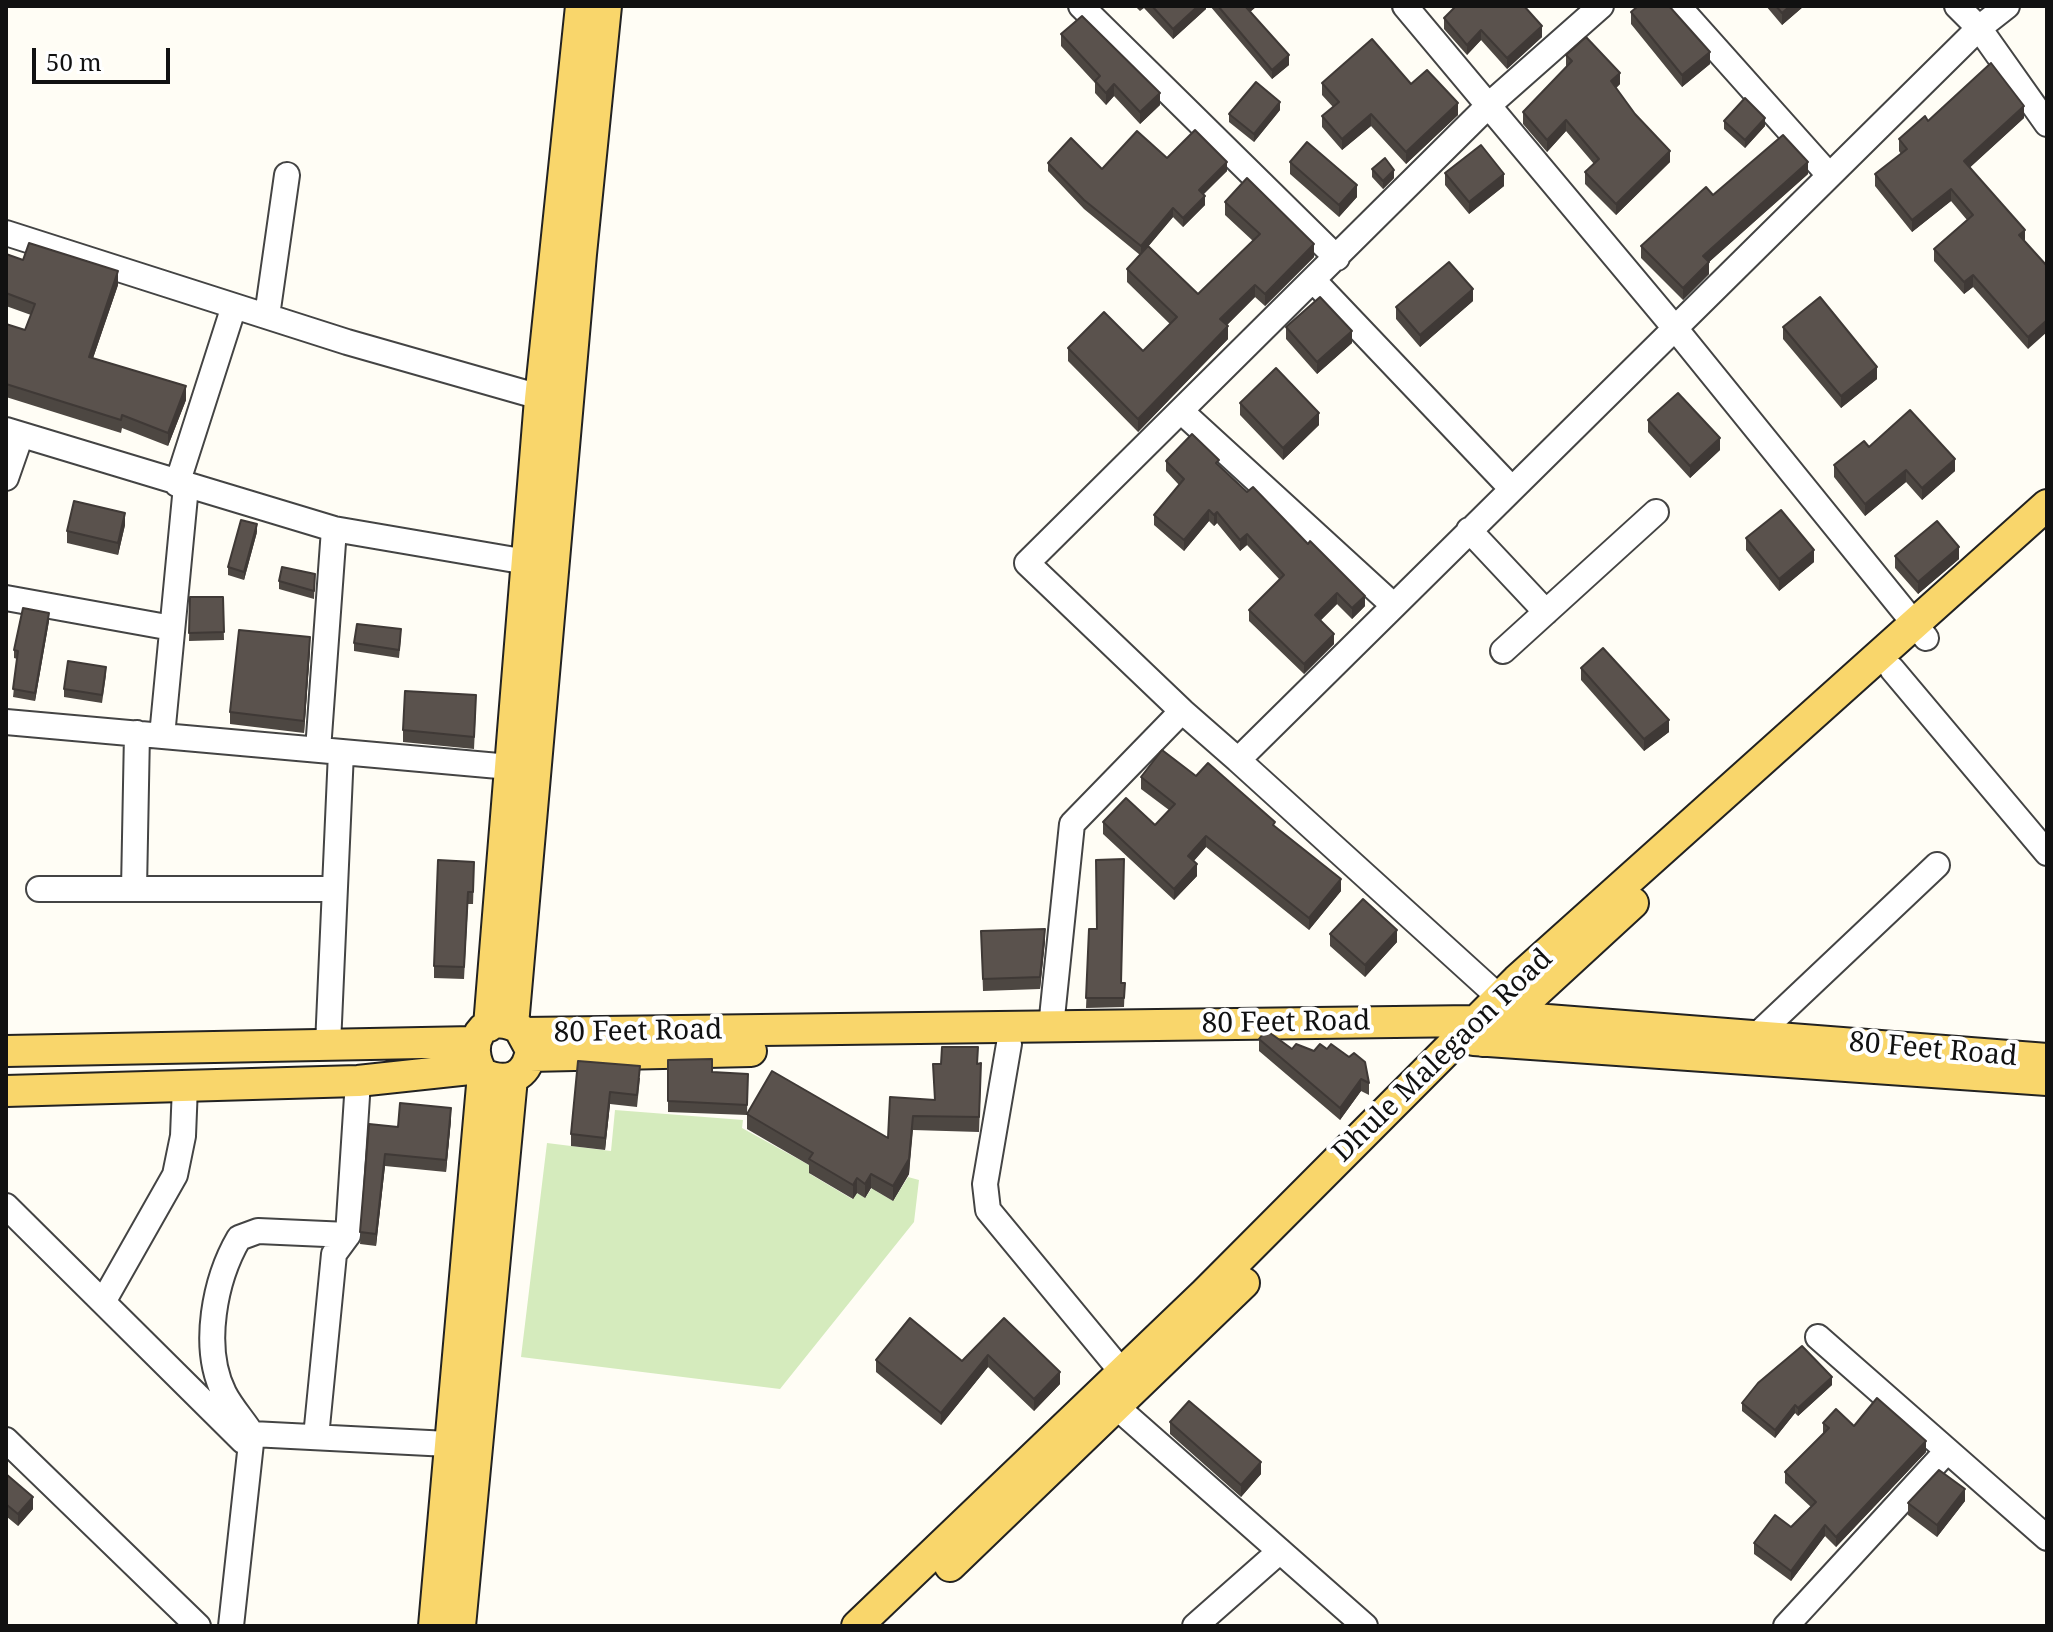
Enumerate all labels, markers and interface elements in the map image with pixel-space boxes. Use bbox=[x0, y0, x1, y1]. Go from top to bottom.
scale bar bbox=[36, 32, 174, 82]
text: 50 m bbox=[46, 45, 102, 78]
street label: Dhule Malegaon Road bbox=[1326, 942, 1560, 1170]
street label: 80 Feet Road bbox=[1201, 1005, 1371, 1041]
street label: 80 Feet Road bbox=[553, 1014, 723, 1050]
street label: 80 Feet Road bbox=[1848, 1026, 2018, 1074]

